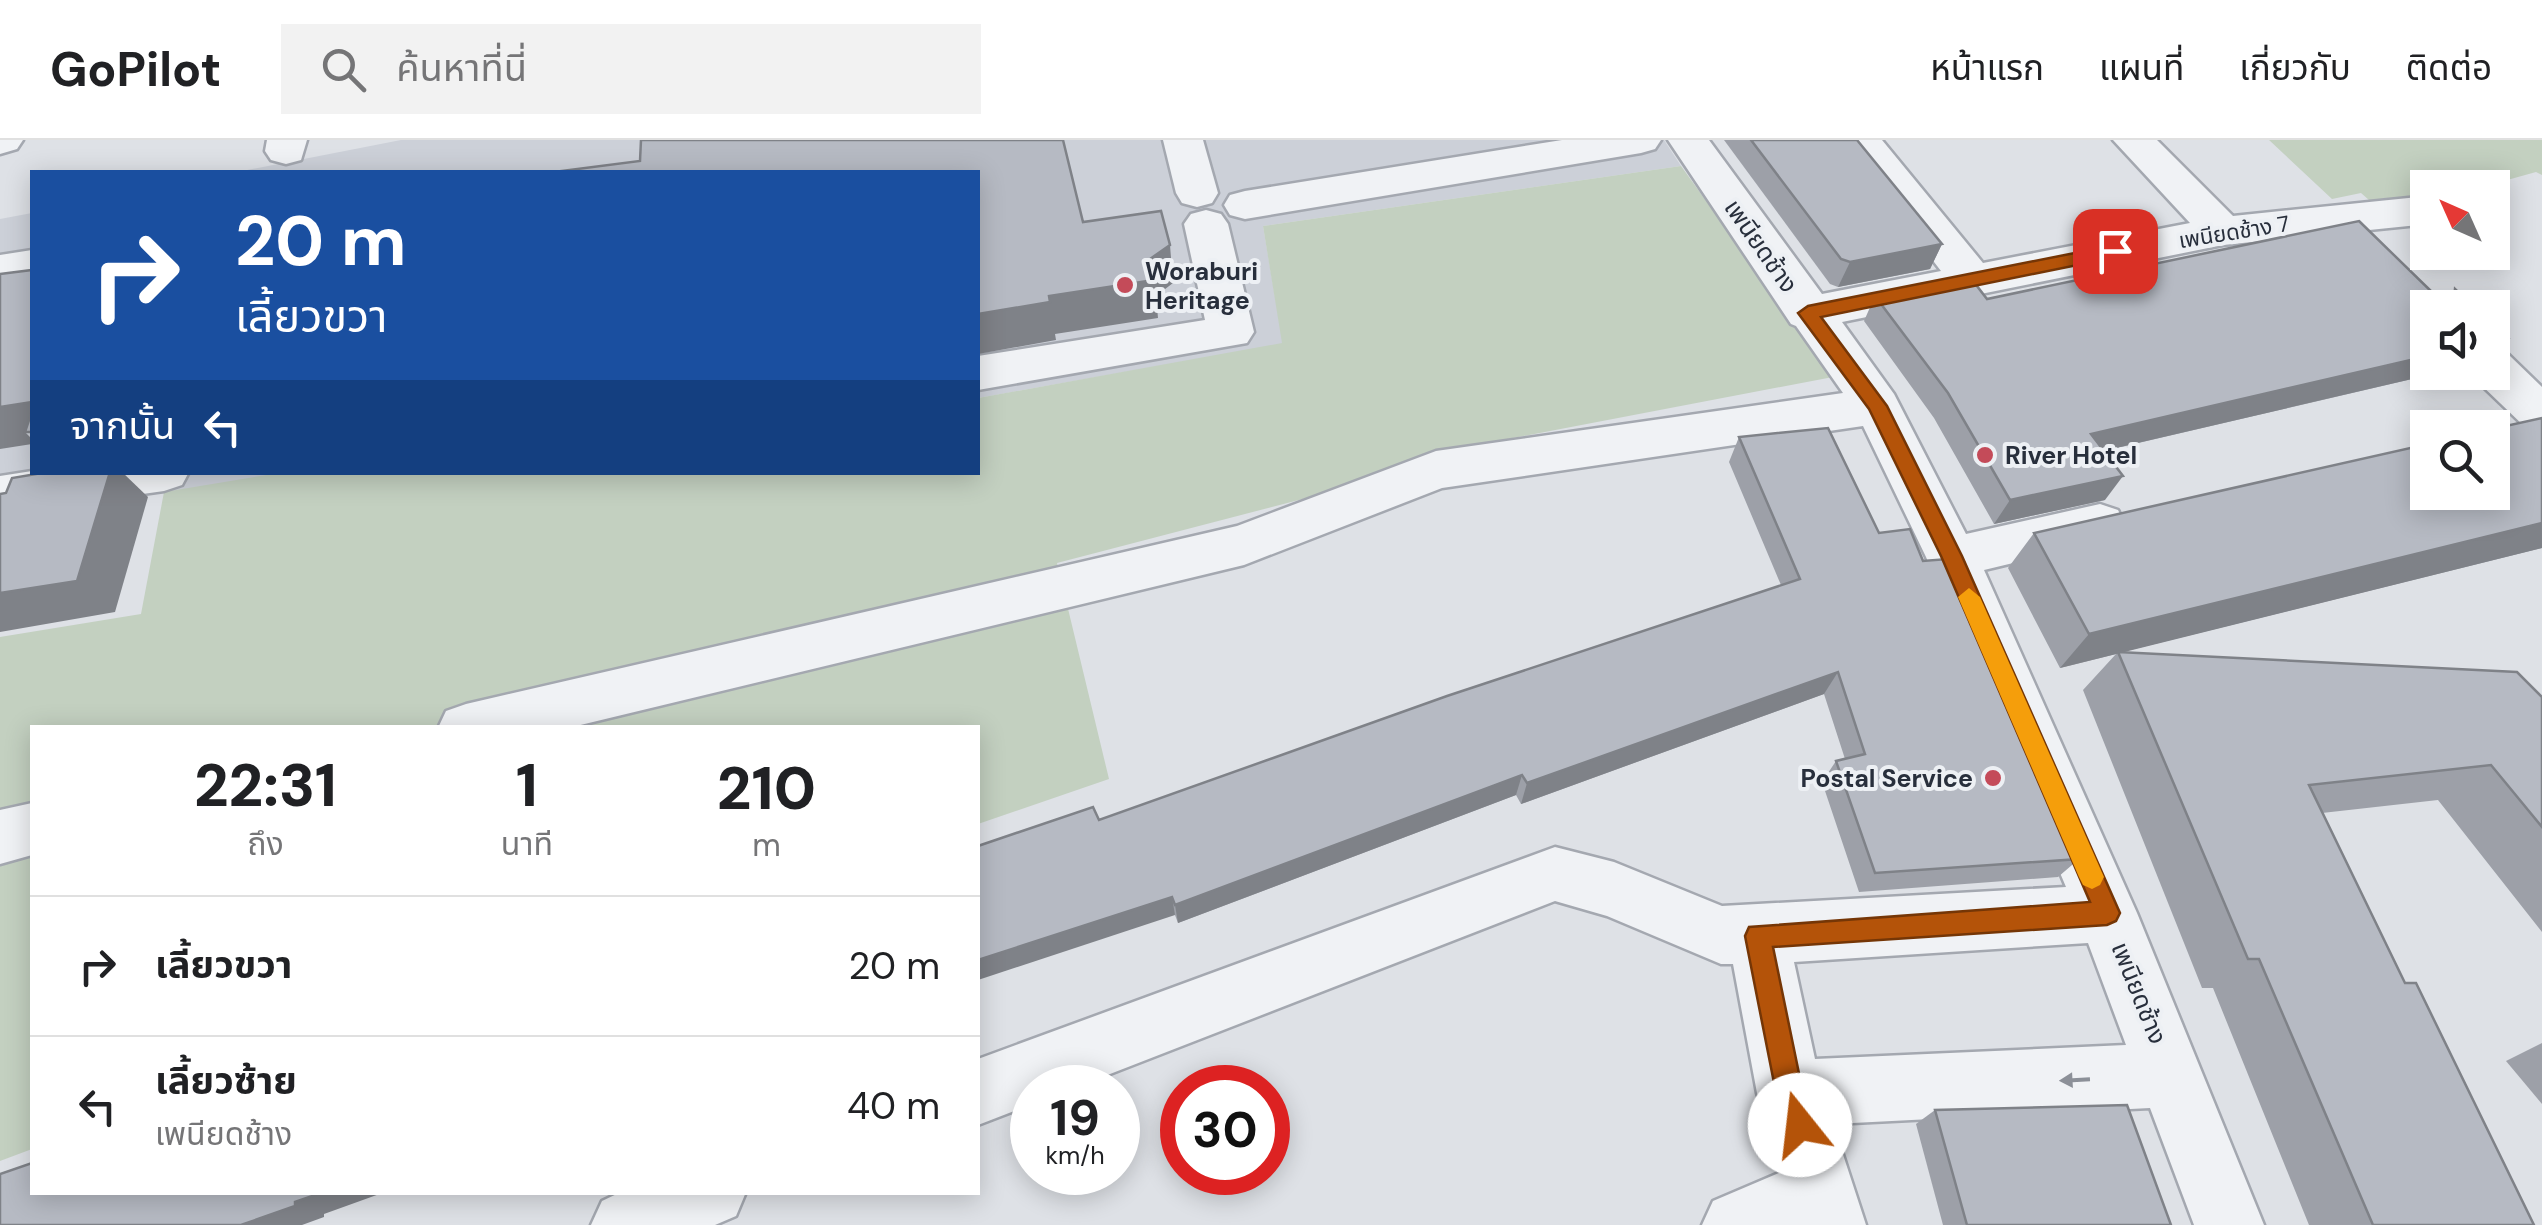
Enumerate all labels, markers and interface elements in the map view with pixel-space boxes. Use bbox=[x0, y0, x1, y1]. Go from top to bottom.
search box bbox=[281, 24, 981, 114]
text: GoPilot bbox=[50, 38, 221, 101]
icon: search bbox=[316, 42, 371, 97]
text: ค้นหาที่นี่ bbox=[396, 43, 527, 93]
text: หน้าแรก bbox=[1930, 45, 2044, 91]
text: แผนที่ bbox=[2099, 45, 2184, 91]
text: เกี่ยวกับ bbox=[2239, 45, 2351, 91]
text: ติดต่อ bbox=[2406, 45, 2492, 91]
north arrow bbox=[2410, 170, 2510, 270]
map controls bbox=[2410, 170, 2510, 510]
street label: เพนียดช้าง bbox=[1717, 193, 1805, 299]
text: 20 m bbox=[235, 196, 407, 287]
pin bbox=[2073, 209, 2158, 294]
street label: เพนียดช้าง 7 bbox=[2176, 209, 2292, 255]
icon: right bbox=[70, 210, 200, 340]
icon: arrive bbox=[2088, 224, 2143, 279]
place label: Woraburi Heritage bbox=[1145, 255, 1258, 317]
marker: Woraburi Heritage bbox=[1114, 274, 1136, 296]
text: เลี้ยวขวา bbox=[235, 287, 387, 346]
button: sound bbox=[2410, 290, 2510, 390]
icon: left bbox=[195, 400, 250, 455]
text: จากนั้น bbox=[70, 401, 175, 451]
button: search bbox=[2410, 410, 2510, 510]
place label: River Hotel bbox=[2005, 439, 2137, 472]
marker: River Hotel bbox=[1974, 444, 1996, 466]
text: 22:31 bbox=[194, 746, 337, 825]
text: 1 bbox=[516, 746, 538, 825]
text: 210 bbox=[717, 749, 816, 828]
place label: Postal Service bbox=[1800, 762, 1973, 795]
marker: Postal Service bbox=[1982, 767, 2004, 789]
text: ถึง bbox=[247, 823, 284, 865]
text: นาที bbox=[501, 823, 553, 865]
text: m bbox=[752, 824, 781, 866]
street label: เพนียดช้าง bbox=[2104, 937, 2174, 1049]
icon: right bbox=[70, 939, 125, 994]
text: เลี้ยวขวา bbox=[155, 940, 292, 990]
text: 20 m bbox=[849, 941, 940, 991]
text: เลี้ยวซ้าย bbox=[155, 1056, 297, 1106]
speed limit sign: 30 bbox=[1160, 1065, 1290, 1195]
one-way arrow bbox=[2059, 1072, 2091, 1088]
position arrow bbox=[1748, 1073, 1852, 1177]
icon: left bbox=[70, 1079, 125, 1134]
text: 40 m bbox=[847, 1081, 940, 1131]
text: 19 bbox=[1050, 1085, 1100, 1151]
text: เพนียดช้าง bbox=[155, 1113, 292, 1155]
text: km/h bbox=[1045, 1139, 1105, 1172]

